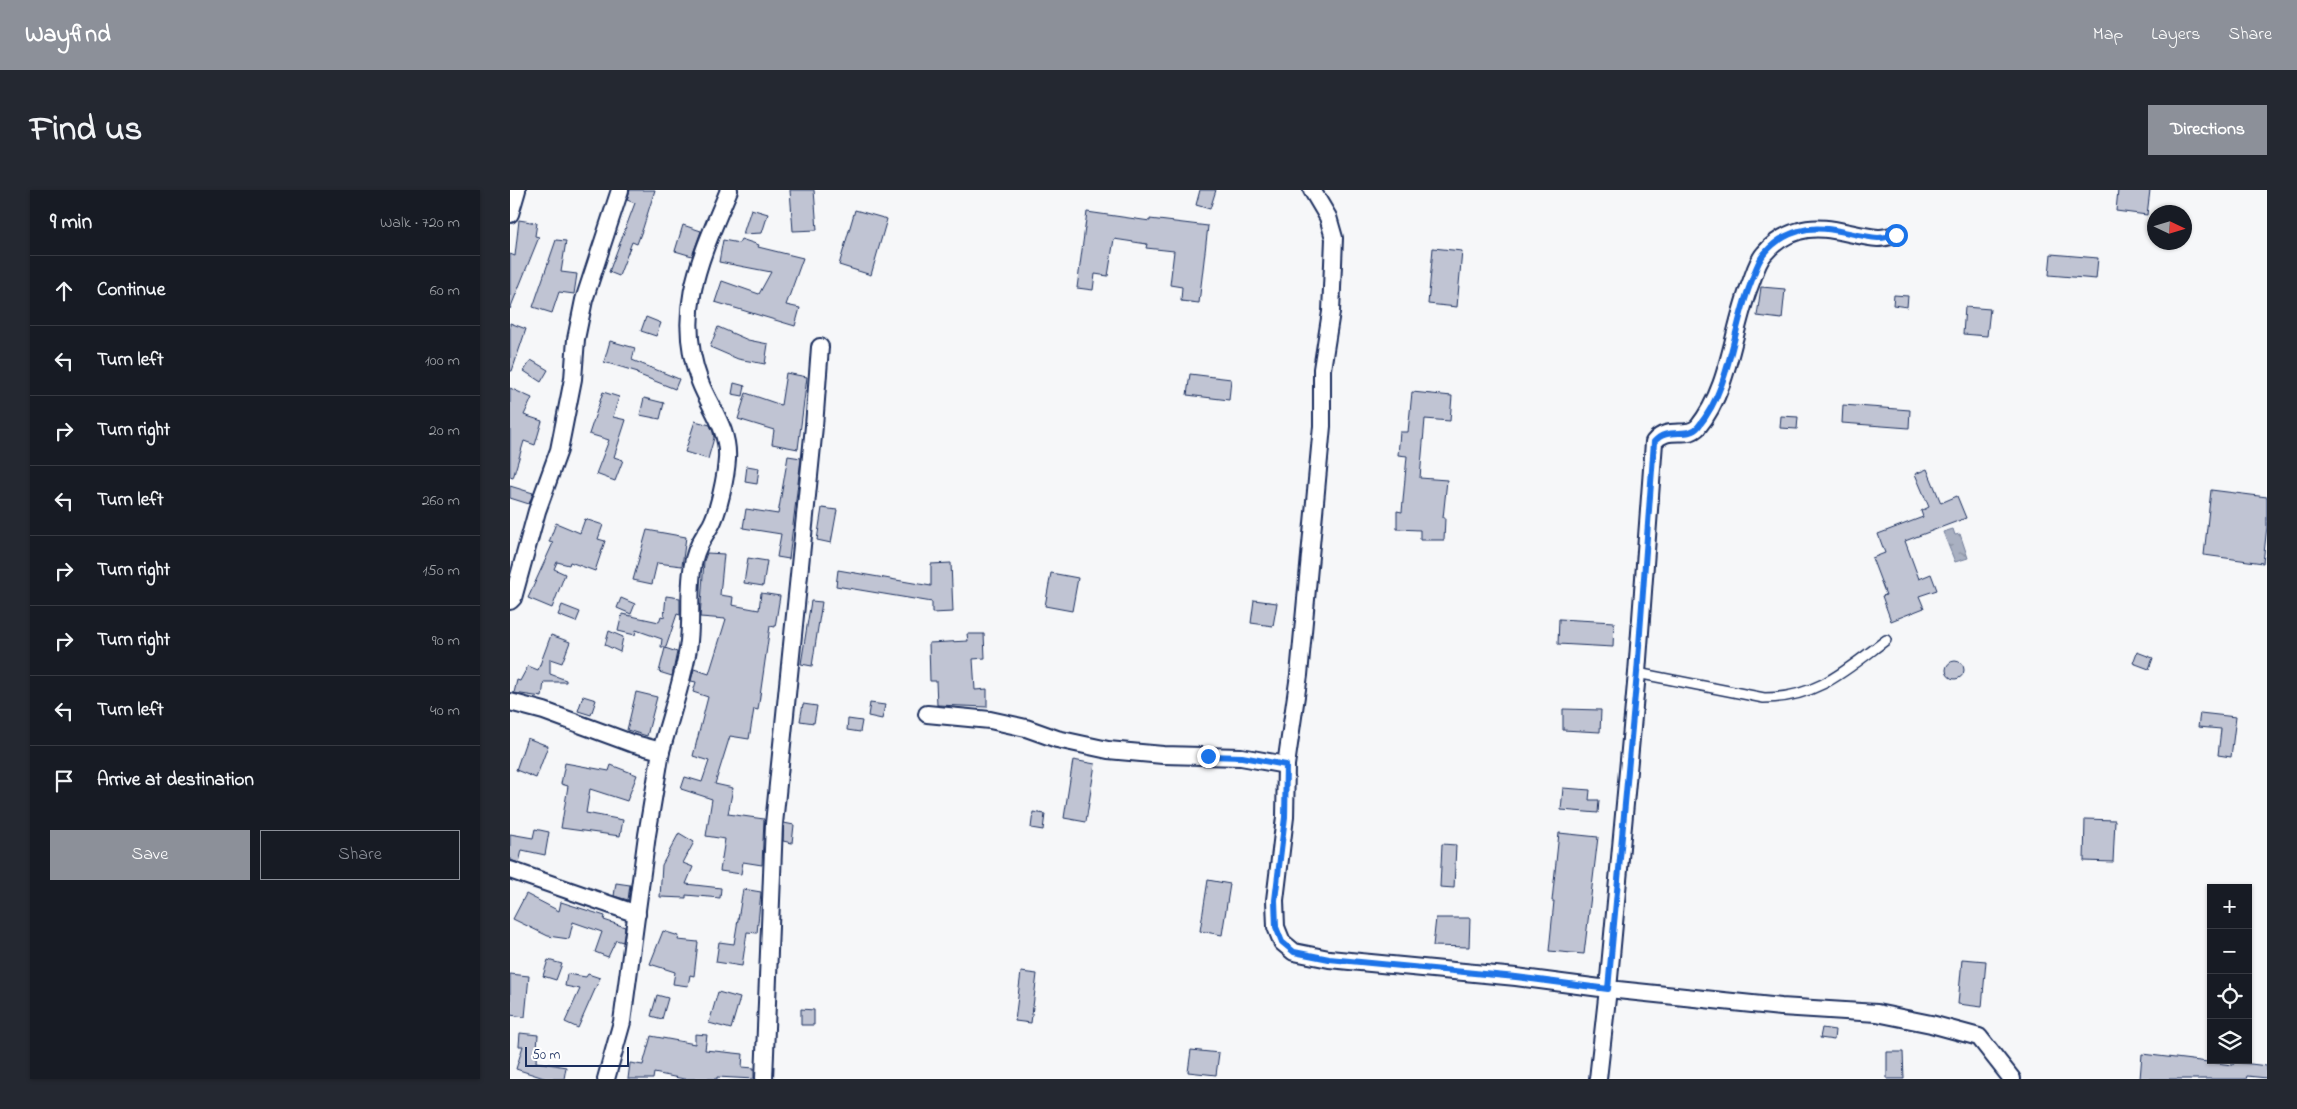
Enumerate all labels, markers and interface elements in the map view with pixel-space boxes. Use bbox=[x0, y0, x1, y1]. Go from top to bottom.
text: Wayfind bbox=[25, 18, 111, 53]
text: Map bbox=[2093, 22, 2123, 48]
text: Layers bbox=[2151, 22, 2201, 48]
text: Share bbox=[2229, 22, 2272, 48]
text: Find us bbox=[30, 105, 142, 156]
button: Directions bbox=[2148, 105, 2267, 155]
north arrow bbox=[2147, 205, 2192, 250]
text: 9 min bbox=[50, 208, 92, 238]
text: Walk · 720 m bbox=[380, 211, 460, 235]
route start bbox=[1885, 224, 1908, 247]
icon: ahead bbox=[50, 277, 78, 305]
text: Continue bbox=[97, 277, 165, 304]
text: 60 m bbox=[430, 279, 460, 303]
icon: left bbox=[50, 347, 78, 375]
text: Turn left bbox=[97, 347, 164, 374]
text: 100 m bbox=[425, 349, 460, 373]
icon: right bbox=[50, 417, 78, 445]
text: Turn right bbox=[97, 417, 170, 444]
text: 20 m bbox=[429, 419, 460, 443]
icon: left bbox=[50, 487, 78, 515]
text: Turn left bbox=[97, 487, 164, 514]
text: 260 m bbox=[422, 489, 460, 513]
icon: right bbox=[50, 557, 78, 585]
text: Turn right bbox=[97, 557, 170, 584]
text: 150 m bbox=[422, 559, 460, 583]
icon: right bbox=[50, 627, 78, 655]
text: Turn right bbox=[97, 627, 170, 654]
text: 90 m bbox=[432, 629, 460, 653]
icon: left bbox=[50, 697, 78, 725]
text: Turn left bbox=[97, 697, 164, 724]
text: 40 m bbox=[430, 699, 460, 723]
route end bbox=[1197, 745, 1220, 768]
icon: arrive bbox=[50, 767, 78, 795]
text: Arrive at destination bbox=[97, 767, 254, 794]
button: Save bbox=[50, 830, 250, 880]
button: Share bbox=[260, 830, 460, 880]
map controls bbox=[2207, 884, 2252, 1064]
button: + bbox=[2207, 884, 2252, 929]
button: − bbox=[2207, 929, 2252, 974]
button: locate bbox=[2207, 974, 2252, 1019]
button: layers bbox=[2207, 1019, 2252, 1064]
scale bar bbox=[525, 1044, 629, 1067]
text: 50 m bbox=[532, 1045, 560, 1066]

